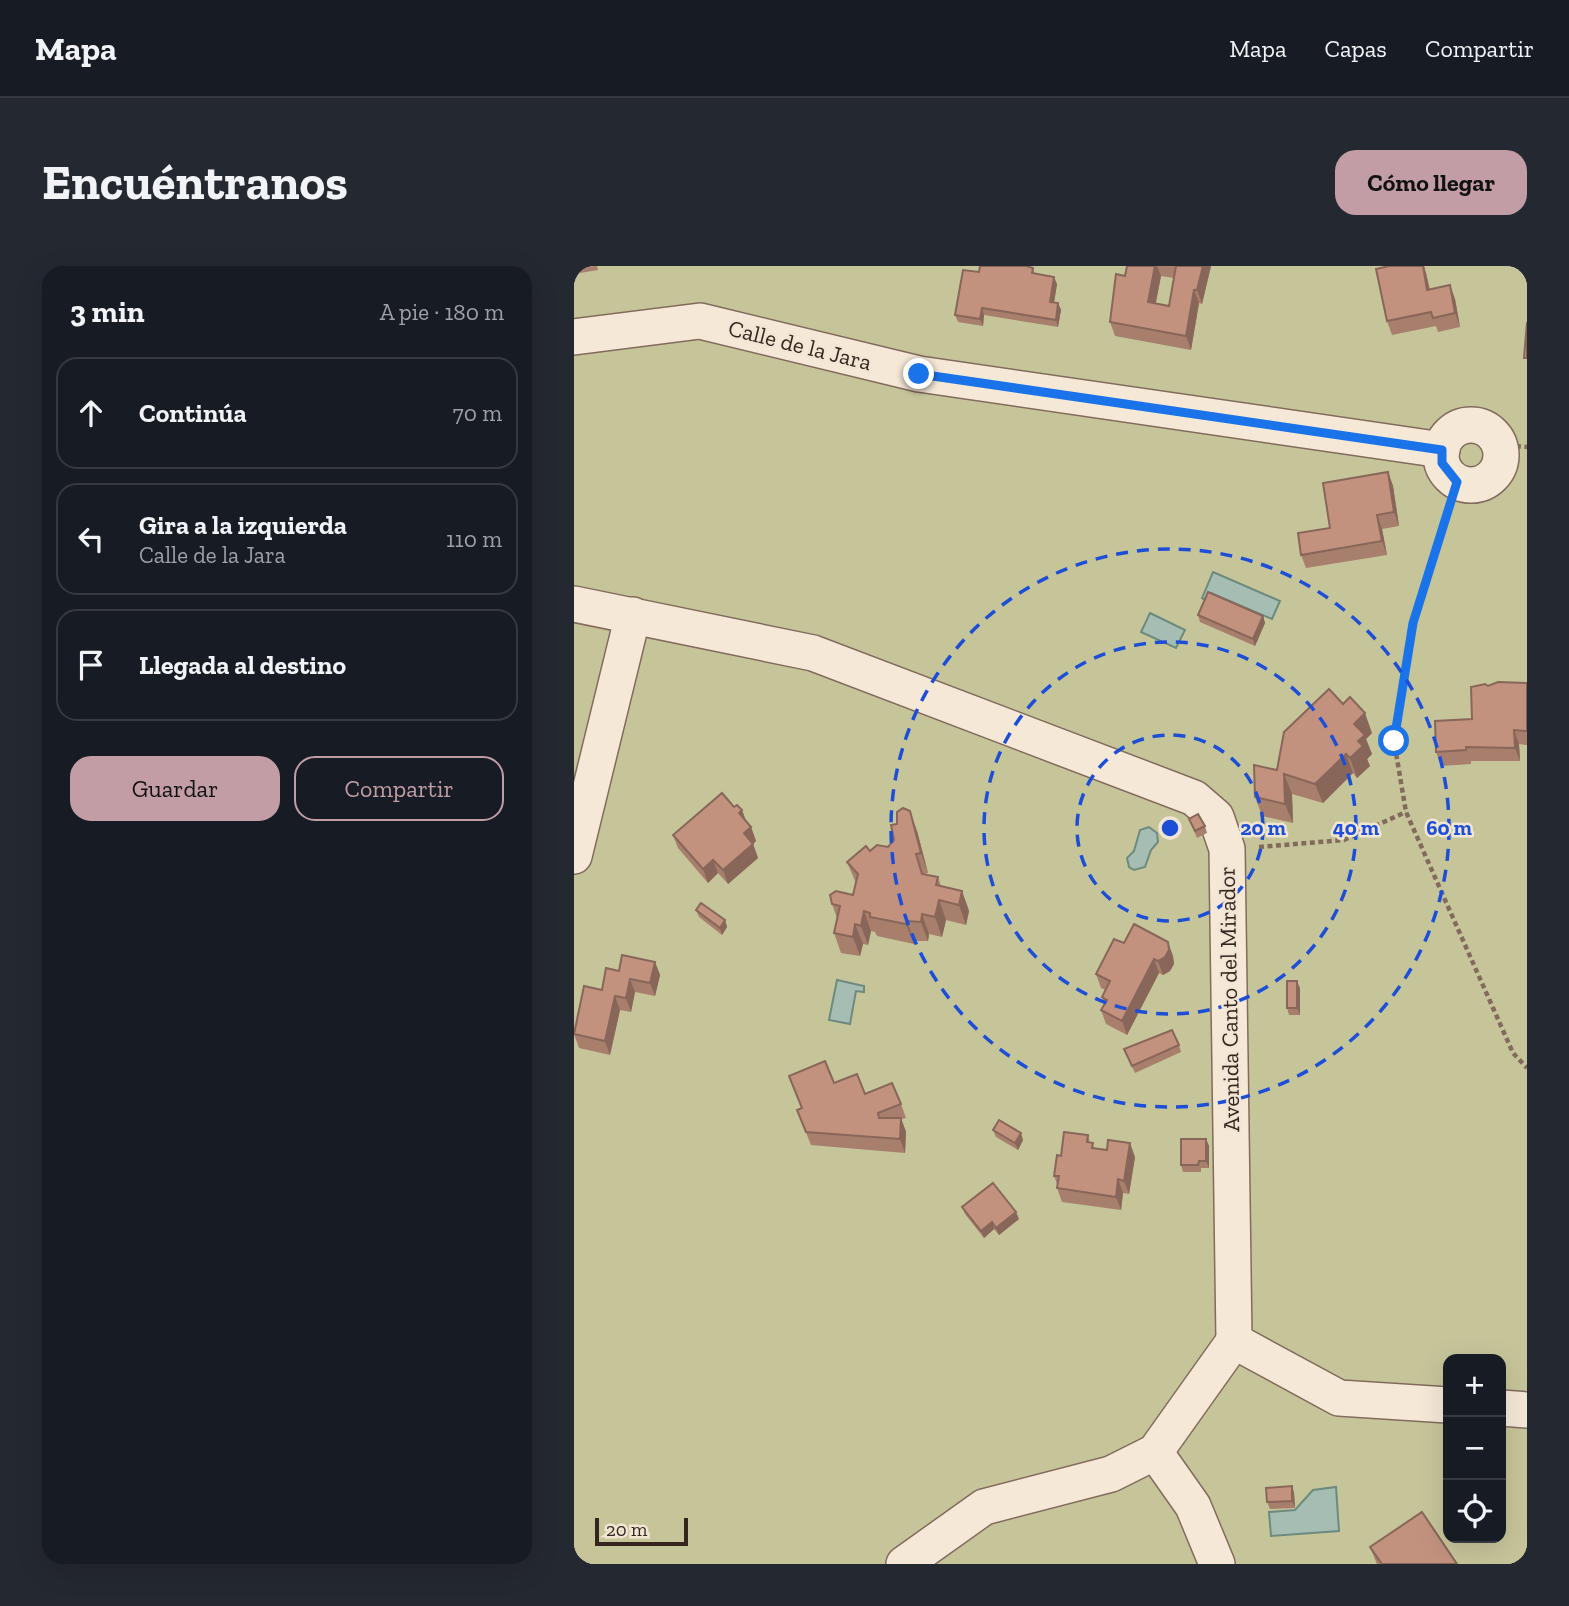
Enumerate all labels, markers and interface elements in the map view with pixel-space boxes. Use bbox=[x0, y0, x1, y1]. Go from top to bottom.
text: Mapa bbox=[35, 29, 117, 68]
text: Mapa bbox=[1229, 34, 1286, 63]
text: Capas bbox=[1324, 34, 1387, 63]
text: Compartir bbox=[1425, 34, 1534, 63]
button: Cómo llegar bbox=[1335, 150, 1527, 215]
text: Encuéntranos bbox=[42, 153, 348, 212]
text: 3 min bbox=[70, 294, 145, 330]
text: A pie · 180 m bbox=[380, 298, 504, 326]
street label: Calle de la Jara bbox=[725, 314, 875, 376]
route end bbox=[903, 358, 934, 389]
icon: ahead bbox=[72, 394, 110, 432]
text: Continúa bbox=[139, 397, 247, 429]
text: 70 m bbox=[453, 399, 502, 427]
text: Gira a la izquierda bbox=[139, 509, 347, 541]
icon: left bbox=[72, 520, 110, 558]
text: 110 m bbox=[446, 525, 502, 553]
text: Calle de la Jara bbox=[139, 541, 286, 569]
icon: arrive bbox=[72, 646, 110, 684]
text: Llegada al destino bbox=[139, 649, 346, 681]
route start bbox=[1378, 725, 1409, 756]
button: Guardar bbox=[70, 756, 280, 821]
button: Compartir bbox=[294, 756, 504, 821]
text: 20 m bbox=[1240, 815, 1286, 840]
text: 40 m bbox=[1333, 815, 1380, 840]
text: 60 m bbox=[1426, 815, 1472, 840]
centre of rings bbox=[1158, 816, 1182, 840]
street label: Avenida Canto del Mirador bbox=[1213, 866, 1245, 1132]
map controls bbox=[1443, 1354, 1506, 1543]
button: + bbox=[1443, 1354, 1506, 1417]
button: − bbox=[1443, 1417, 1506, 1480]
button: locate bbox=[1443, 1480, 1506, 1543]
scale bar bbox=[595, 1515, 688, 1547]
text: 20 m bbox=[606, 1518, 647, 1541]

